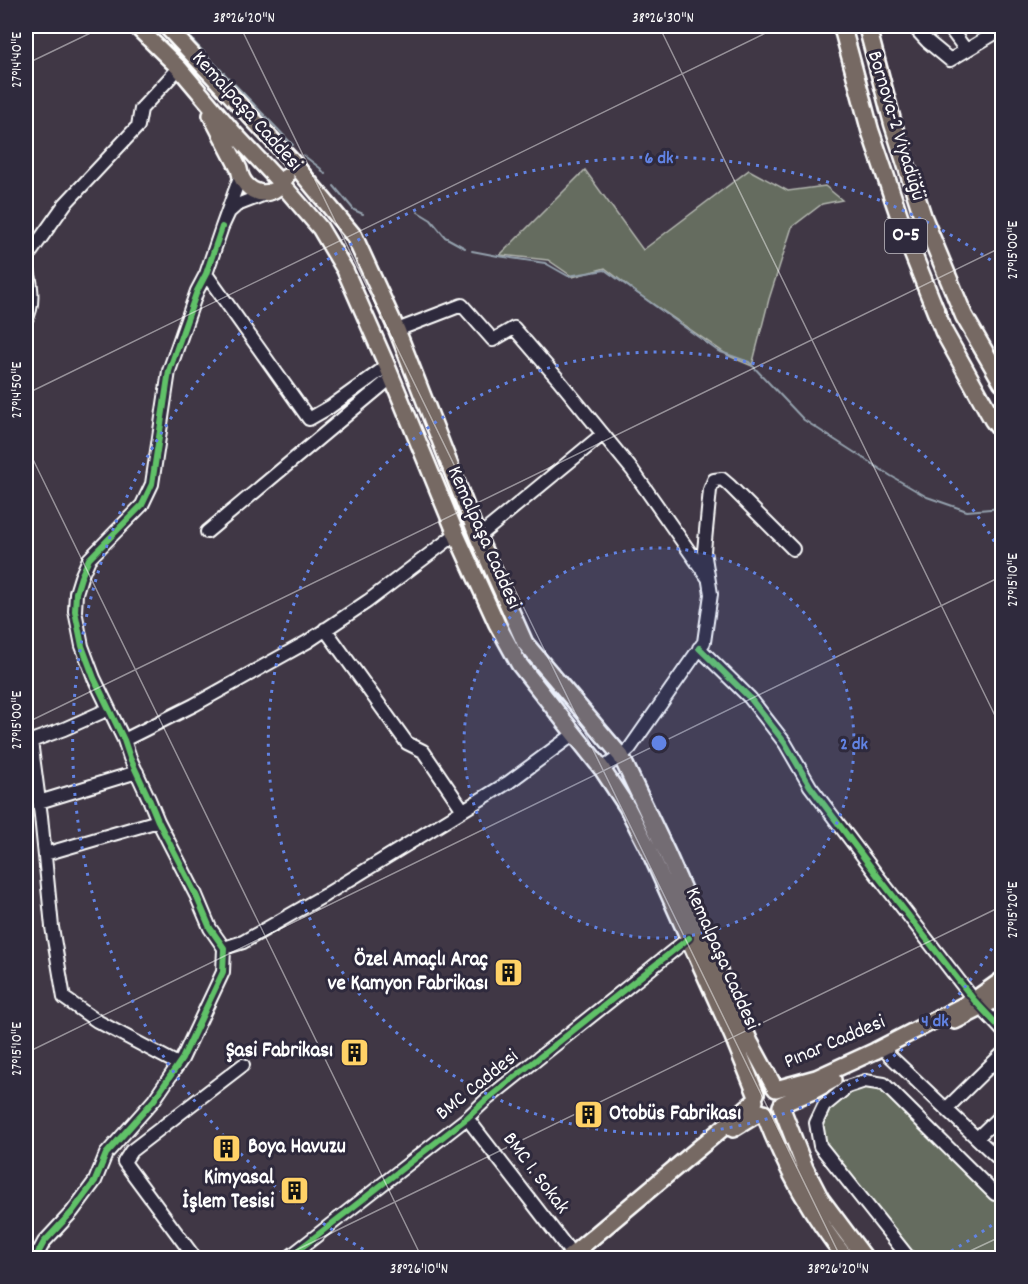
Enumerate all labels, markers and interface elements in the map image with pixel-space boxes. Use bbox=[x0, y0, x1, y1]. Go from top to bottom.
text: 38°26'20"N bbox=[213, 8, 275, 30]
text: 38°26'30"N bbox=[632, 8, 694, 30]
text: 27°14'40"E bbox=[7, 32, 29, 88]
street label: Kemalpaşa Caddesi bbox=[184, 45, 309, 179]
street label: Bornova-2 Viyadüğü bbox=[858, 47, 932, 205]
text: 6 dk bbox=[645, 147, 674, 172]
road number: O-5 bbox=[885, 219, 927, 253]
text: 27°15'00"E bbox=[1003, 220, 1025, 279]
text: 27°14'50"E bbox=[7, 361, 29, 418]
street label: Kemalpaşa Caddesi bbox=[438, 462, 528, 614]
text: 27°15'10"E bbox=[1003, 553, 1025, 607]
text: 27°15'00"E bbox=[7, 690, 29, 749]
centre of rings bbox=[649, 733, 669, 753]
text: 2 dk bbox=[840, 733, 869, 758]
text: 27°15'20"E bbox=[1003, 881, 1025, 939]
street label: Kemalpaşa Caddesi bbox=[676, 883, 766, 1035]
place label: Özel Amaçlı Araç ve Kamyon Fabrikası bbox=[328, 946, 489, 1000]
building icon: Özel Amaçlı Araç ve Kamyon Fabrikası bbox=[493, 957, 525, 989]
street label: Pınar Caddesi bbox=[780, 1008, 890, 1078]
text: 4 dk bbox=[921, 1010, 949, 1035]
text: 27°15'10"E bbox=[7, 1022, 29, 1076]
building icon: Şasi Fabrikası bbox=[338, 1036, 370, 1068]
place label: Şasi Fabrikası bbox=[226, 1037, 333, 1067]
street label: BMC Caddesi bbox=[430, 1043, 526, 1129]
building icon: Otobüs Fabrikası bbox=[572, 1099, 604, 1131]
place label: Otobüs Fabrikası bbox=[609, 1100, 741, 1130]
street label: BMC 1. Sokak bbox=[494, 1127, 576, 1221]
building icon: Boya Havuzu bbox=[211, 1132, 243, 1164]
place label: Boya Havuzu bbox=[248, 1133, 346, 1163]
place label: Kimyasal İşlem Tesisi bbox=[183, 1164, 275, 1218]
building icon: Kimyasal İşlem Tesisi bbox=[279, 1175, 311, 1207]
text: 38°26'10"N bbox=[390, 1259, 448, 1281]
text: 38°26'20"N bbox=[807, 1259, 869, 1281]

